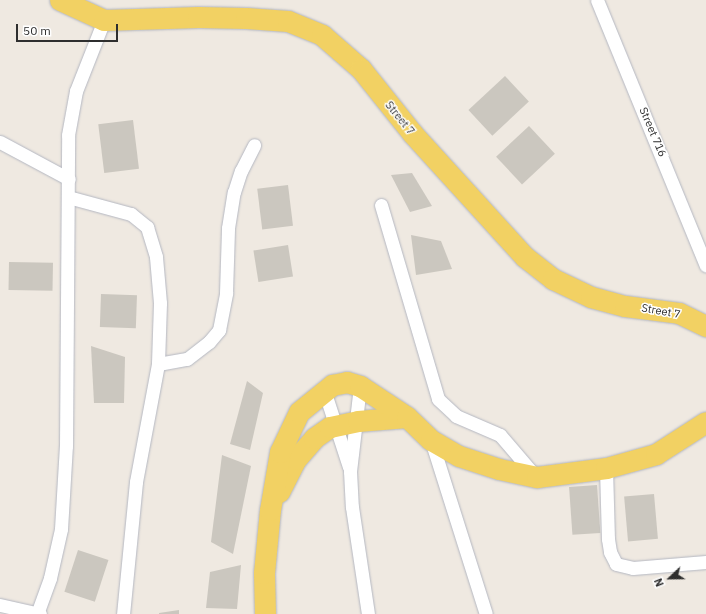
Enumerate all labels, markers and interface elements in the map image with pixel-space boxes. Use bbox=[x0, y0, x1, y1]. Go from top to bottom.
scale bar bbox=[18, 16, 120, 42]
text: 50 m bbox=[23, 23, 51, 38]
street label: Street 7 bbox=[382, 99, 418, 137]
street label: Street 716 bbox=[637, 105, 669, 159]
street label: Street 7 bbox=[640, 301, 682, 321]
north arrow bbox=[650, 558, 690, 598]
text: N bbox=[651, 576, 667, 589]

